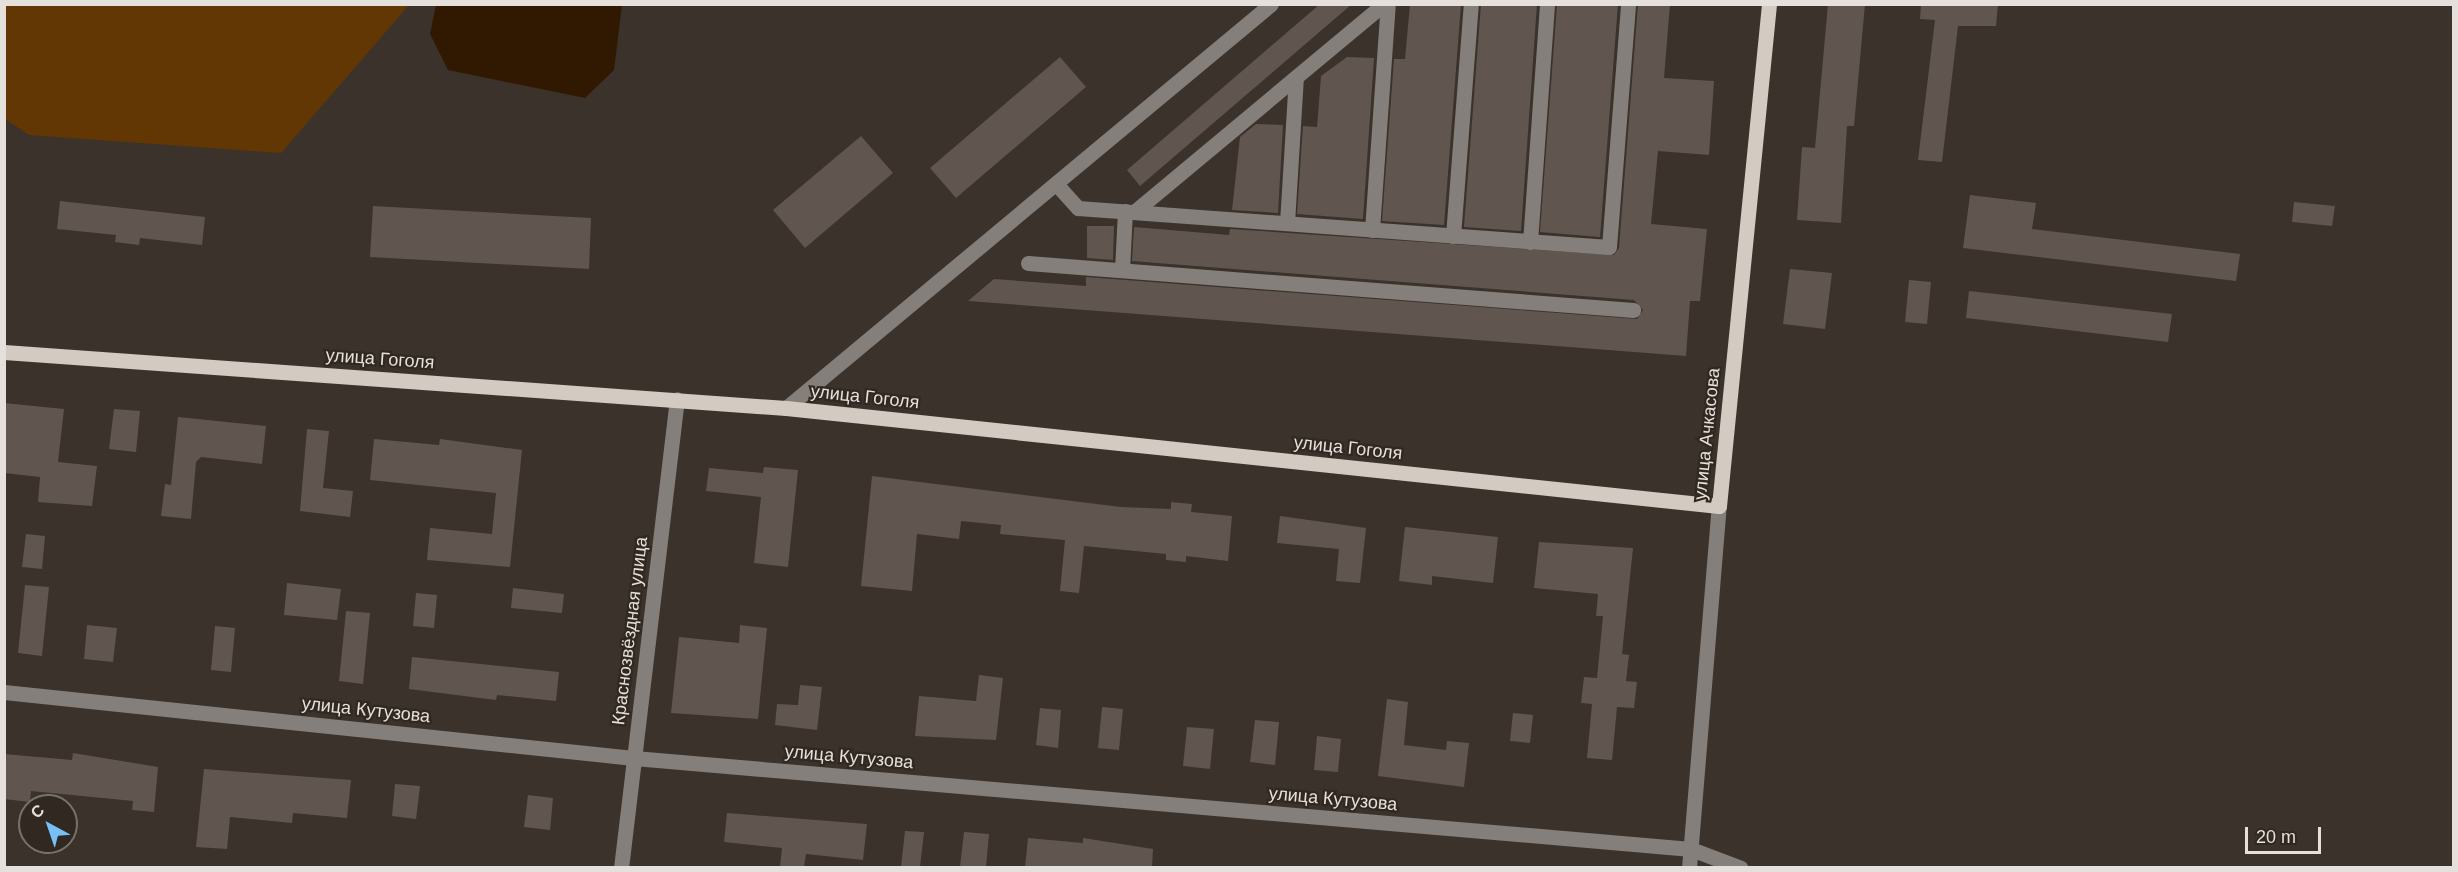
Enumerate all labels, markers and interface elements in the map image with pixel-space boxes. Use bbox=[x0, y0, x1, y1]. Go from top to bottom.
street label: улица Гоголя bbox=[325, 344, 435, 374]
street label: улица Ачкасова bbox=[1689, 367, 1725, 501]
street label: улица Гоголя bbox=[810, 381, 920, 413]
street label: улица Гоголя bbox=[1293, 432, 1403, 464]
street label: Краснозвёздная улица bbox=[608, 536, 652, 726]
street label: улица Кутузова bbox=[301, 693, 431, 727]
street label: улица Кутузова bbox=[784, 741, 914, 773]
street label: улица Кутузова bbox=[1268, 783, 1398, 815]
north arrow bbox=[18, 794, 78, 854]
text: С bbox=[28, 801, 47, 822]
scale bar bbox=[2248, 815, 2324, 853]
text: 20 m bbox=[2256, 827, 2296, 847]

